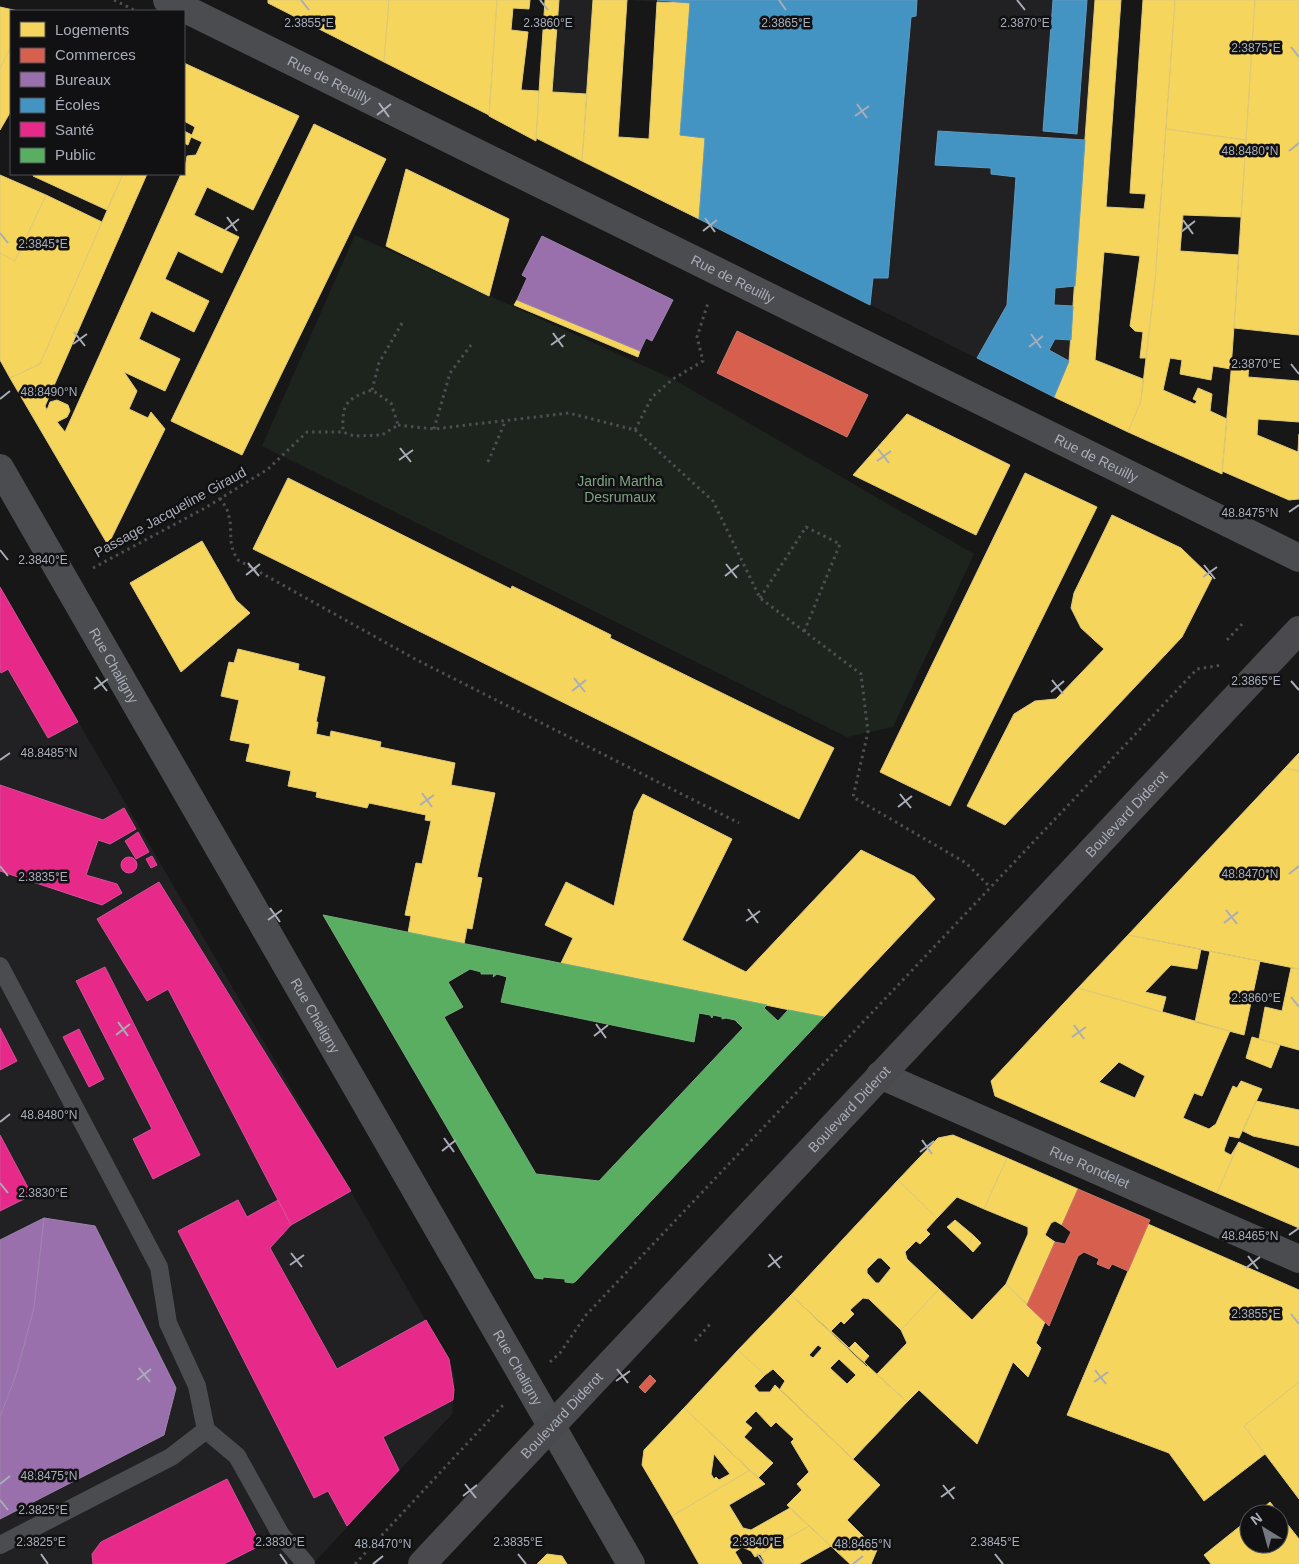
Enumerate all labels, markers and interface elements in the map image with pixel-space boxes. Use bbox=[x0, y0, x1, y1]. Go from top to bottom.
legend bbox=[10, 10, 185, 175]
text: 2.3855°E bbox=[284, 16, 334, 30]
text: 2.3860°E bbox=[523, 16, 573, 30]
text: 2.3865°E bbox=[761, 16, 811, 30]
text: 2.3870°E bbox=[1000, 16, 1050, 30]
text: Logements bbox=[55, 21, 129, 38]
text: 2.3875°E bbox=[1231, 41, 1281, 55]
text: Commerces bbox=[55, 46, 136, 63]
street label: Rue de Reuilly bbox=[285, 53, 374, 107]
text: Bureaux bbox=[55, 71, 111, 88]
text: Écoles bbox=[55, 96, 100, 113]
text: Santé bbox=[55, 121, 94, 138]
text: 48.8480°N bbox=[1222, 144, 1278, 158]
text: Public bbox=[55, 146, 96, 163]
text: 2.3845°E bbox=[18, 237, 68, 251]
street label: Rue de Reuilly bbox=[689, 252, 777, 306]
text: 2.3870°E bbox=[1231, 357, 1281, 371]
text: 48.8490°N bbox=[21, 385, 77, 399]
street label: Rue de Reuilly bbox=[1052, 431, 1141, 485]
street label: Passage Jacqueline Giraud bbox=[91, 463, 249, 561]
park label: Jardin Martha Desrumaux bbox=[577, 473, 663, 505]
text: 48.8475°N bbox=[1222, 506, 1278, 520]
text: 2.3840°E bbox=[18, 553, 68, 567]
street label: Rue Chaligny bbox=[86, 625, 142, 706]
text: 2.3865°E bbox=[1231, 674, 1281, 688]
text: 48.8485°N bbox=[21, 746, 77, 760]
street label: Boulevard Diderot bbox=[1082, 767, 1171, 860]
text: 48.8470°N bbox=[1222, 867, 1278, 881]
text: 2.3835°E bbox=[18, 870, 68, 884]
street label: Rue Chaligny bbox=[287, 975, 343, 1056]
text: 2.3860°E bbox=[1231, 991, 1281, 1005]
street label: Boulevard Diderot bbox=[805, 1063, 893, 1155]
text: 48.8480°N bbox=[21, 1108, 77, 1122]
street label: Rue Rondelet bbox=[1047, 1143, 1132, 1192]
text: 2.3830°E bbox=[18, 1186, 68, 1200]
text: 48.8465°N bbox=[1222, 1229, 1278, 1243]
text: 2.3855°E bbox=[1231, 1307, 1281, 1321]
street label: Rue Chaligny bbox=[490, 1327, 546, 1408]
street label: Boulevard Diderot bbox=[517, 1369, 606, 1462]
text: 48.8475°N bbox=[21, 1469, 77, 1483]
text: 2.3825°E bbox=[18, 1503, 68, 1517]
north arrow bbox=[1239, 1504, 1289, 1554]
text: N bbox=[1247, 1509, 1265, 1528]
text: 2.3825°E bbox=[16, 1535, 66, 1549]
text: 2.3830°E bbox=[255, 1535, 305, 1549]
text: 2.3835°E bbox=[493, 1535, 543, 1549]
text: 2.3840°E bbox=[732, 1535, 782, 1549]
text: 2.3845°E bbox=[970, 1535, 1020, 1549]
text: 48.8470°N bbox=[355, 1537, 411, 1551]
text: 48.8465°N bbox=[835, 1537, 891, 1551]

